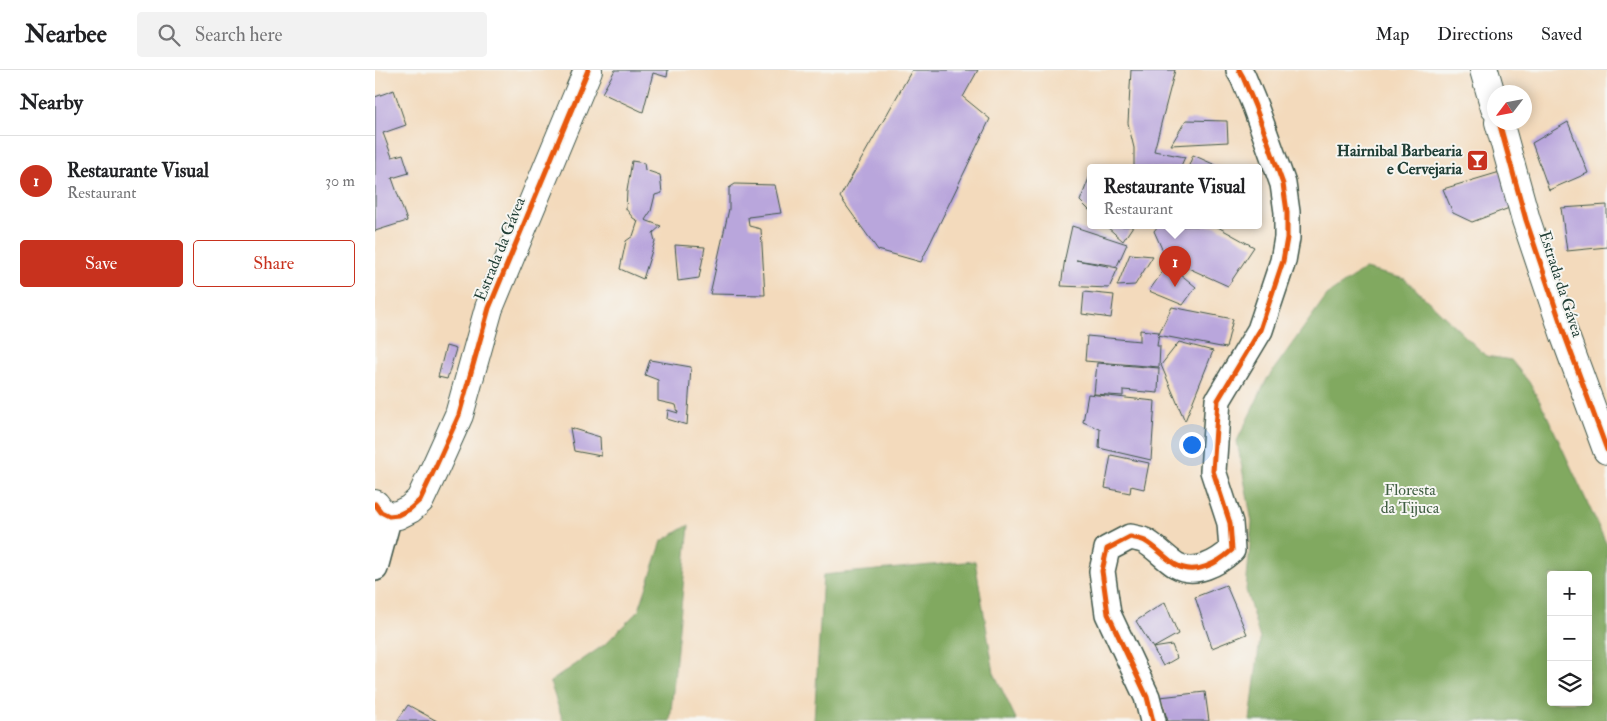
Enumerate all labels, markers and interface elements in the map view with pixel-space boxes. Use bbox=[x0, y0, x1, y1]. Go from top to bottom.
search box bbox=[137, 12, 487, 57]
text: Nearbee bbox=[25, 19, 107, 50]
icon: search bbox=[155, 21, 183, 49]
text: Search here bbox=[195, 23, 282, 47]
text: Map bbox=[1376, 23, 1409, 46]
text: Directions bbox=[1437, 23, 1513, 46]
text: Saved bbox=[1541, 23, 1582, 46]
north arrow bbox=[1487, 85, 1532, 130]
text: Nearby bbox=[20, 89, 83, 116]
place label: Hairnibal Barbearia e Cervejaria bbox=[1337, 141, 1462, 179]
bar icon: Hairnibal Barbearia e Cervejaria bbox=[1466, 148, 1490, 172]
text: Restaurante Visual bbox=[67, 159, 209, 183]
popup bbox=[1087, 164, 1262, 229]
text: 1 bbox=[33, 171, 39, 191]
text: 30 m bbox=[325, 171, 355, 191]
text: Restaurante Visual bbox=[1104, 175, 1245, 199]
text: Restaurant bbox=[67, 183, 136, 203]
street label: Estrada da Gávea bbox=[470, 194, 530, 304]
text: Restaurant bbox=[1104, 199, 1173, 219]
street label: Estrada da Gávea bbox=[1534, 229, 1588, 340]
button: Save bbox=[20, 240, 183, 287]
button: Share bbox=[193, 240, 355, 287]
pin: 1 bbox=[1159, 246, 1191, 287]
your location bbox=[1179, 432, 1205, 458]
park label: Floresta da Tijuca bbox=[1381, 480, 1440, 518]
map controls bbox=[1547, 571, 1592, 706]
button: + bbox=[1547, 571, 1592, 616]
button: − bbox=[1547, 616, 1592, 661]
button: layers bbox=[1547, 661, 1592, 706]

